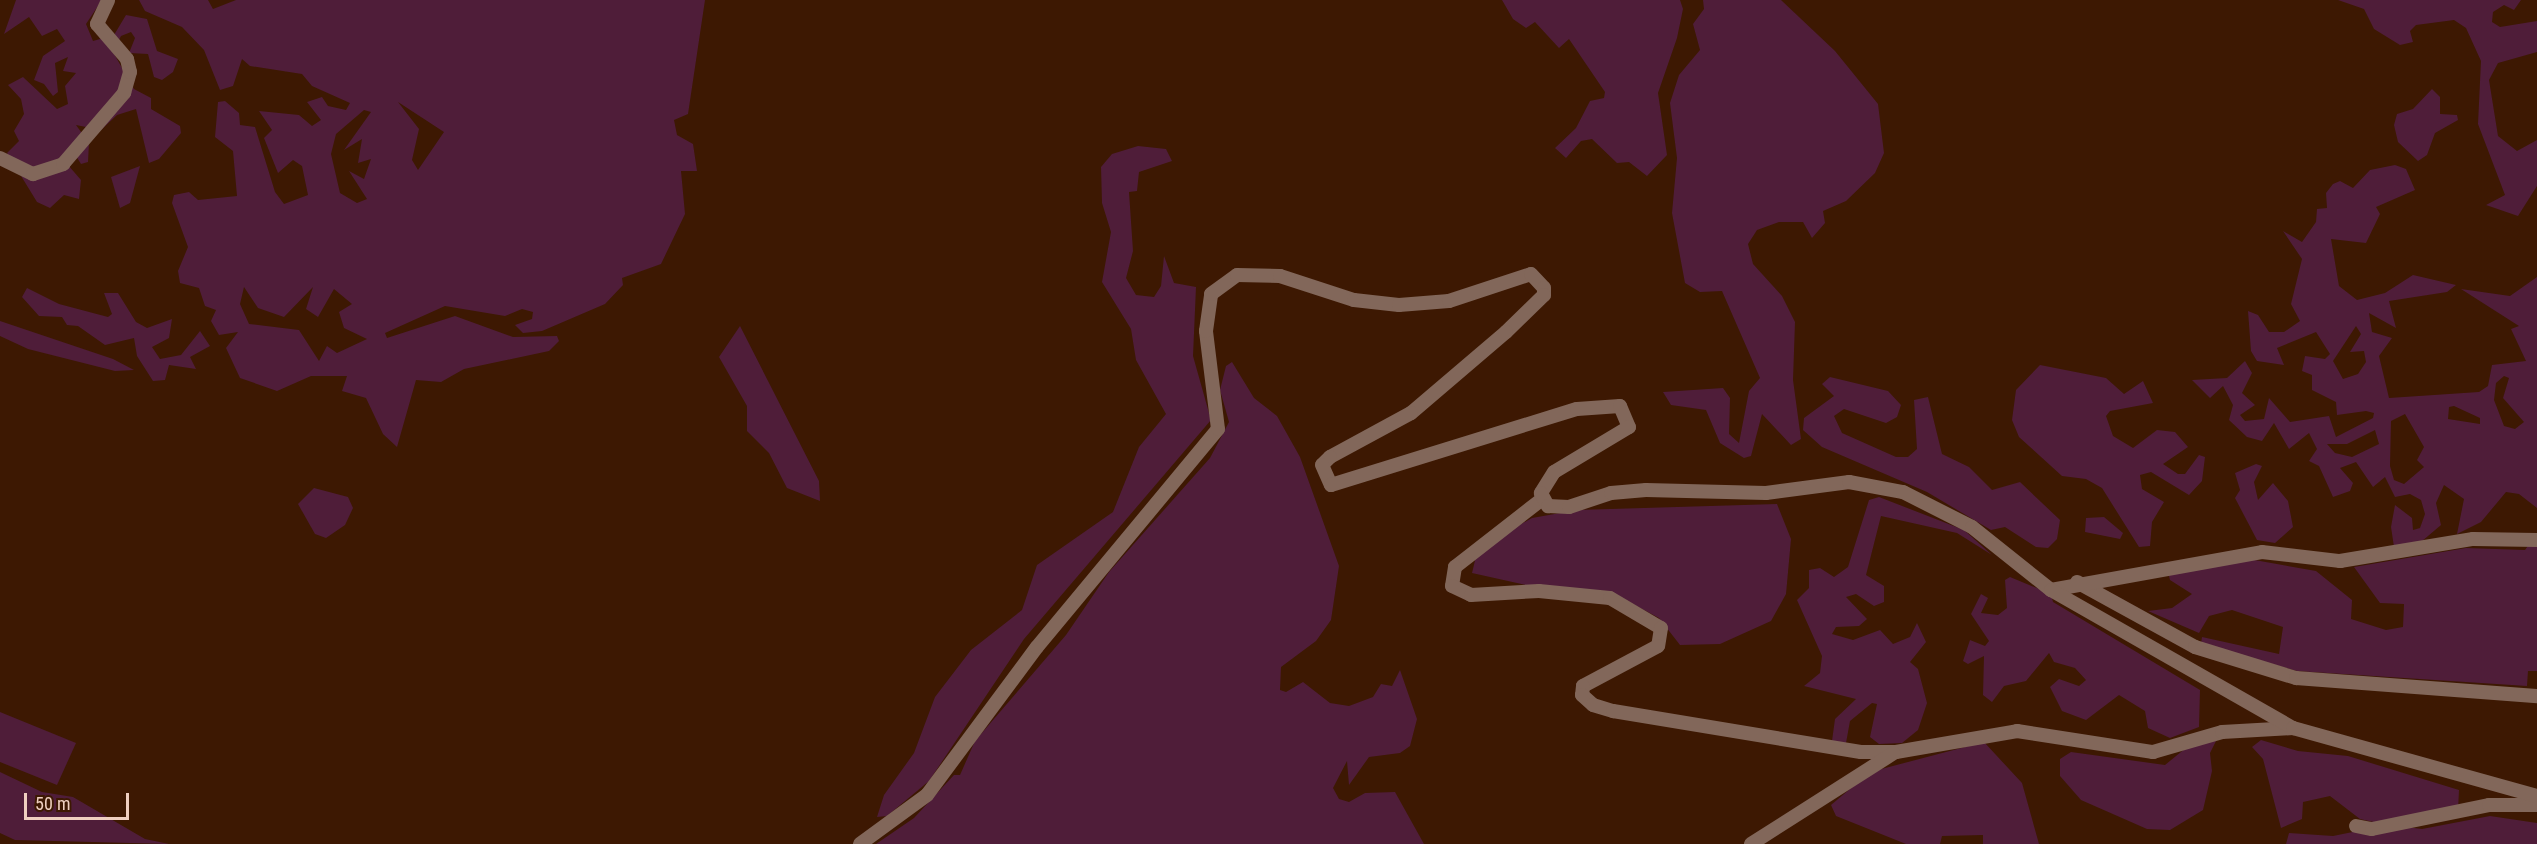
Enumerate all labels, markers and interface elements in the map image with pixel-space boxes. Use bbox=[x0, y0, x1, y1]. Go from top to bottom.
scale bar bbox=[27, 781, 132, 819]
text: 50 m bbox=[35, 793, 70, 814]

